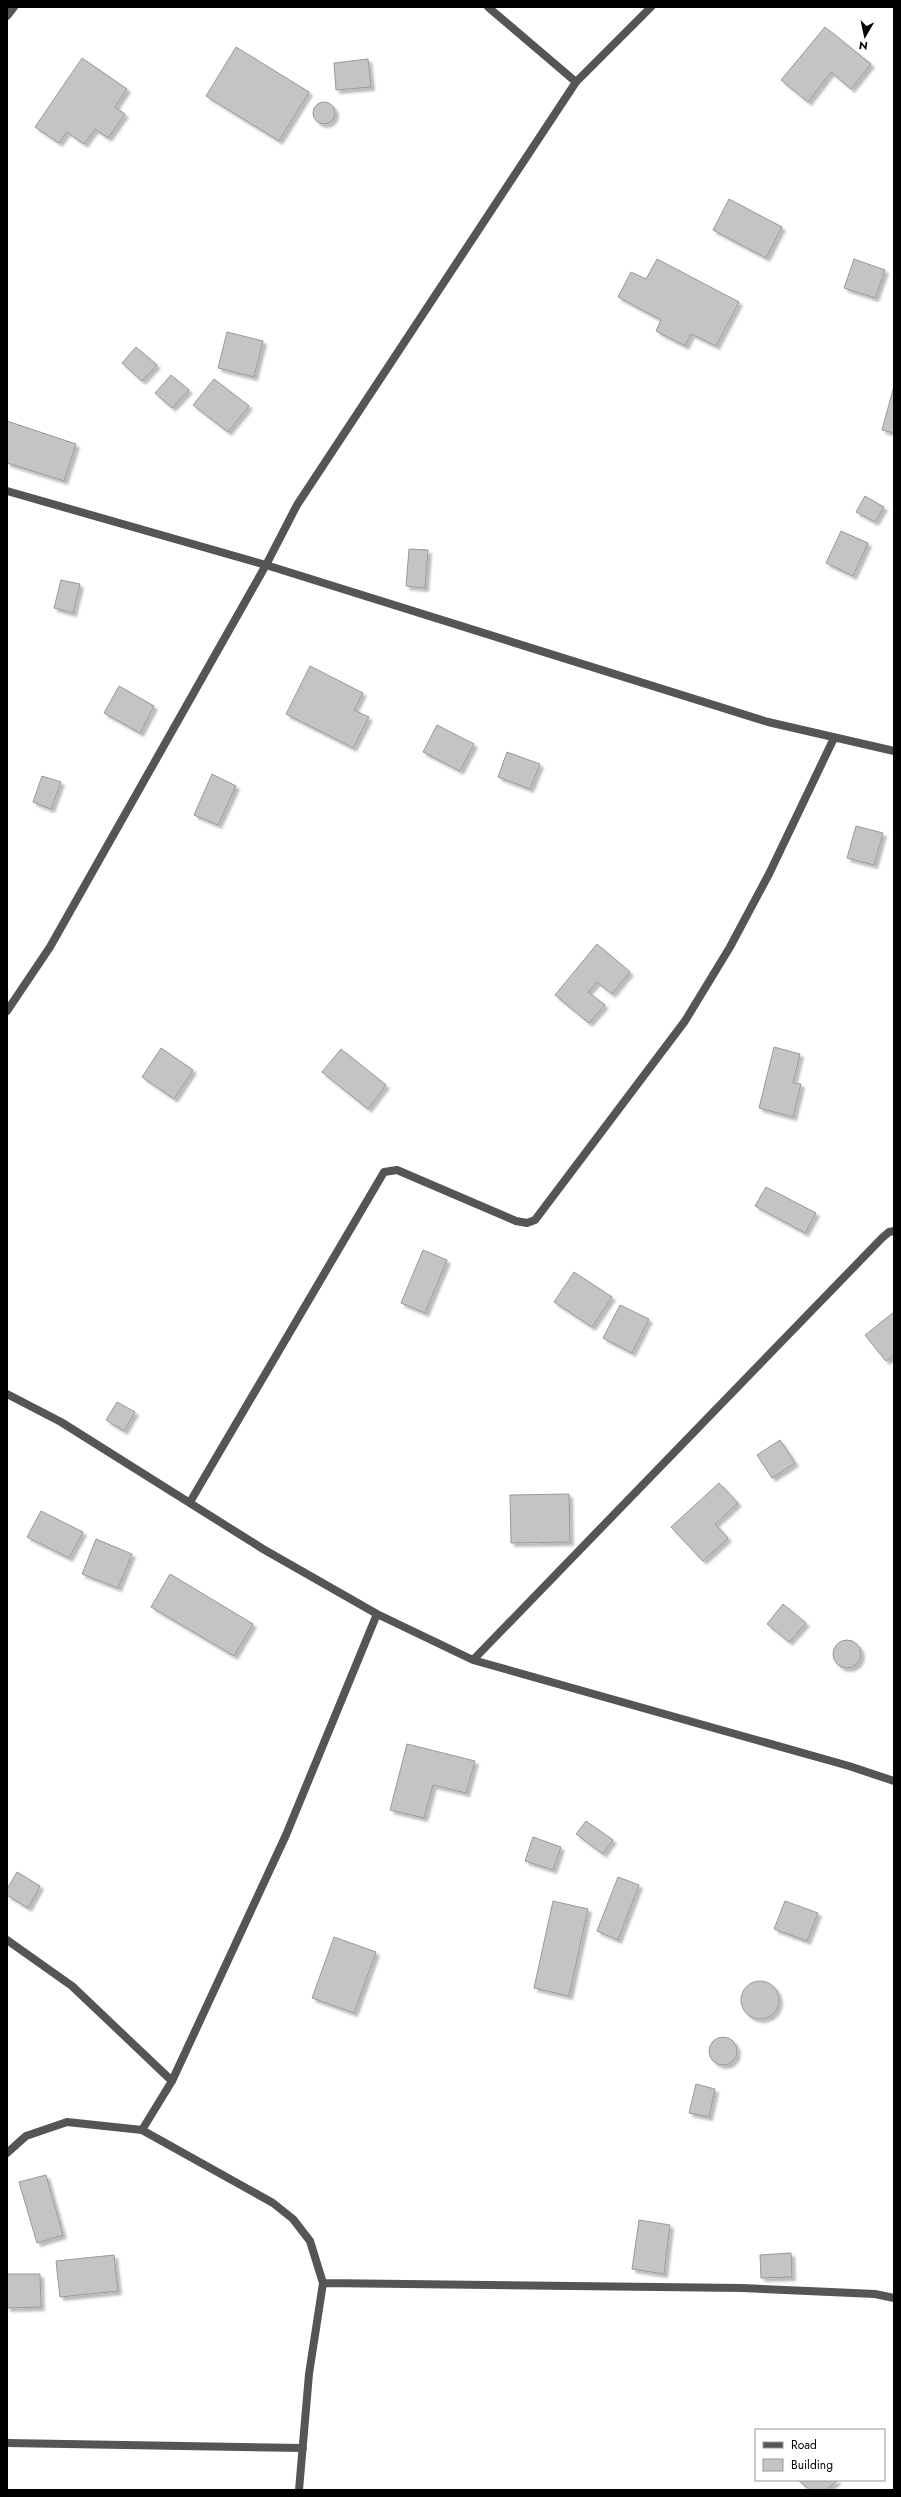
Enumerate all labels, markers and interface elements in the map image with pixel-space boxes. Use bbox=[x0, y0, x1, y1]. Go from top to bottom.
north arrow bbox=[845, 16, 885, 56]
text: N bbox=[858, 37, 869, 54]
legend bbox=[755, 2429, 885, 2481]
text: Road bbox=[791, 2436, 817, 2454]
text: Building bbox=[791, 2456, 833, 2474]

